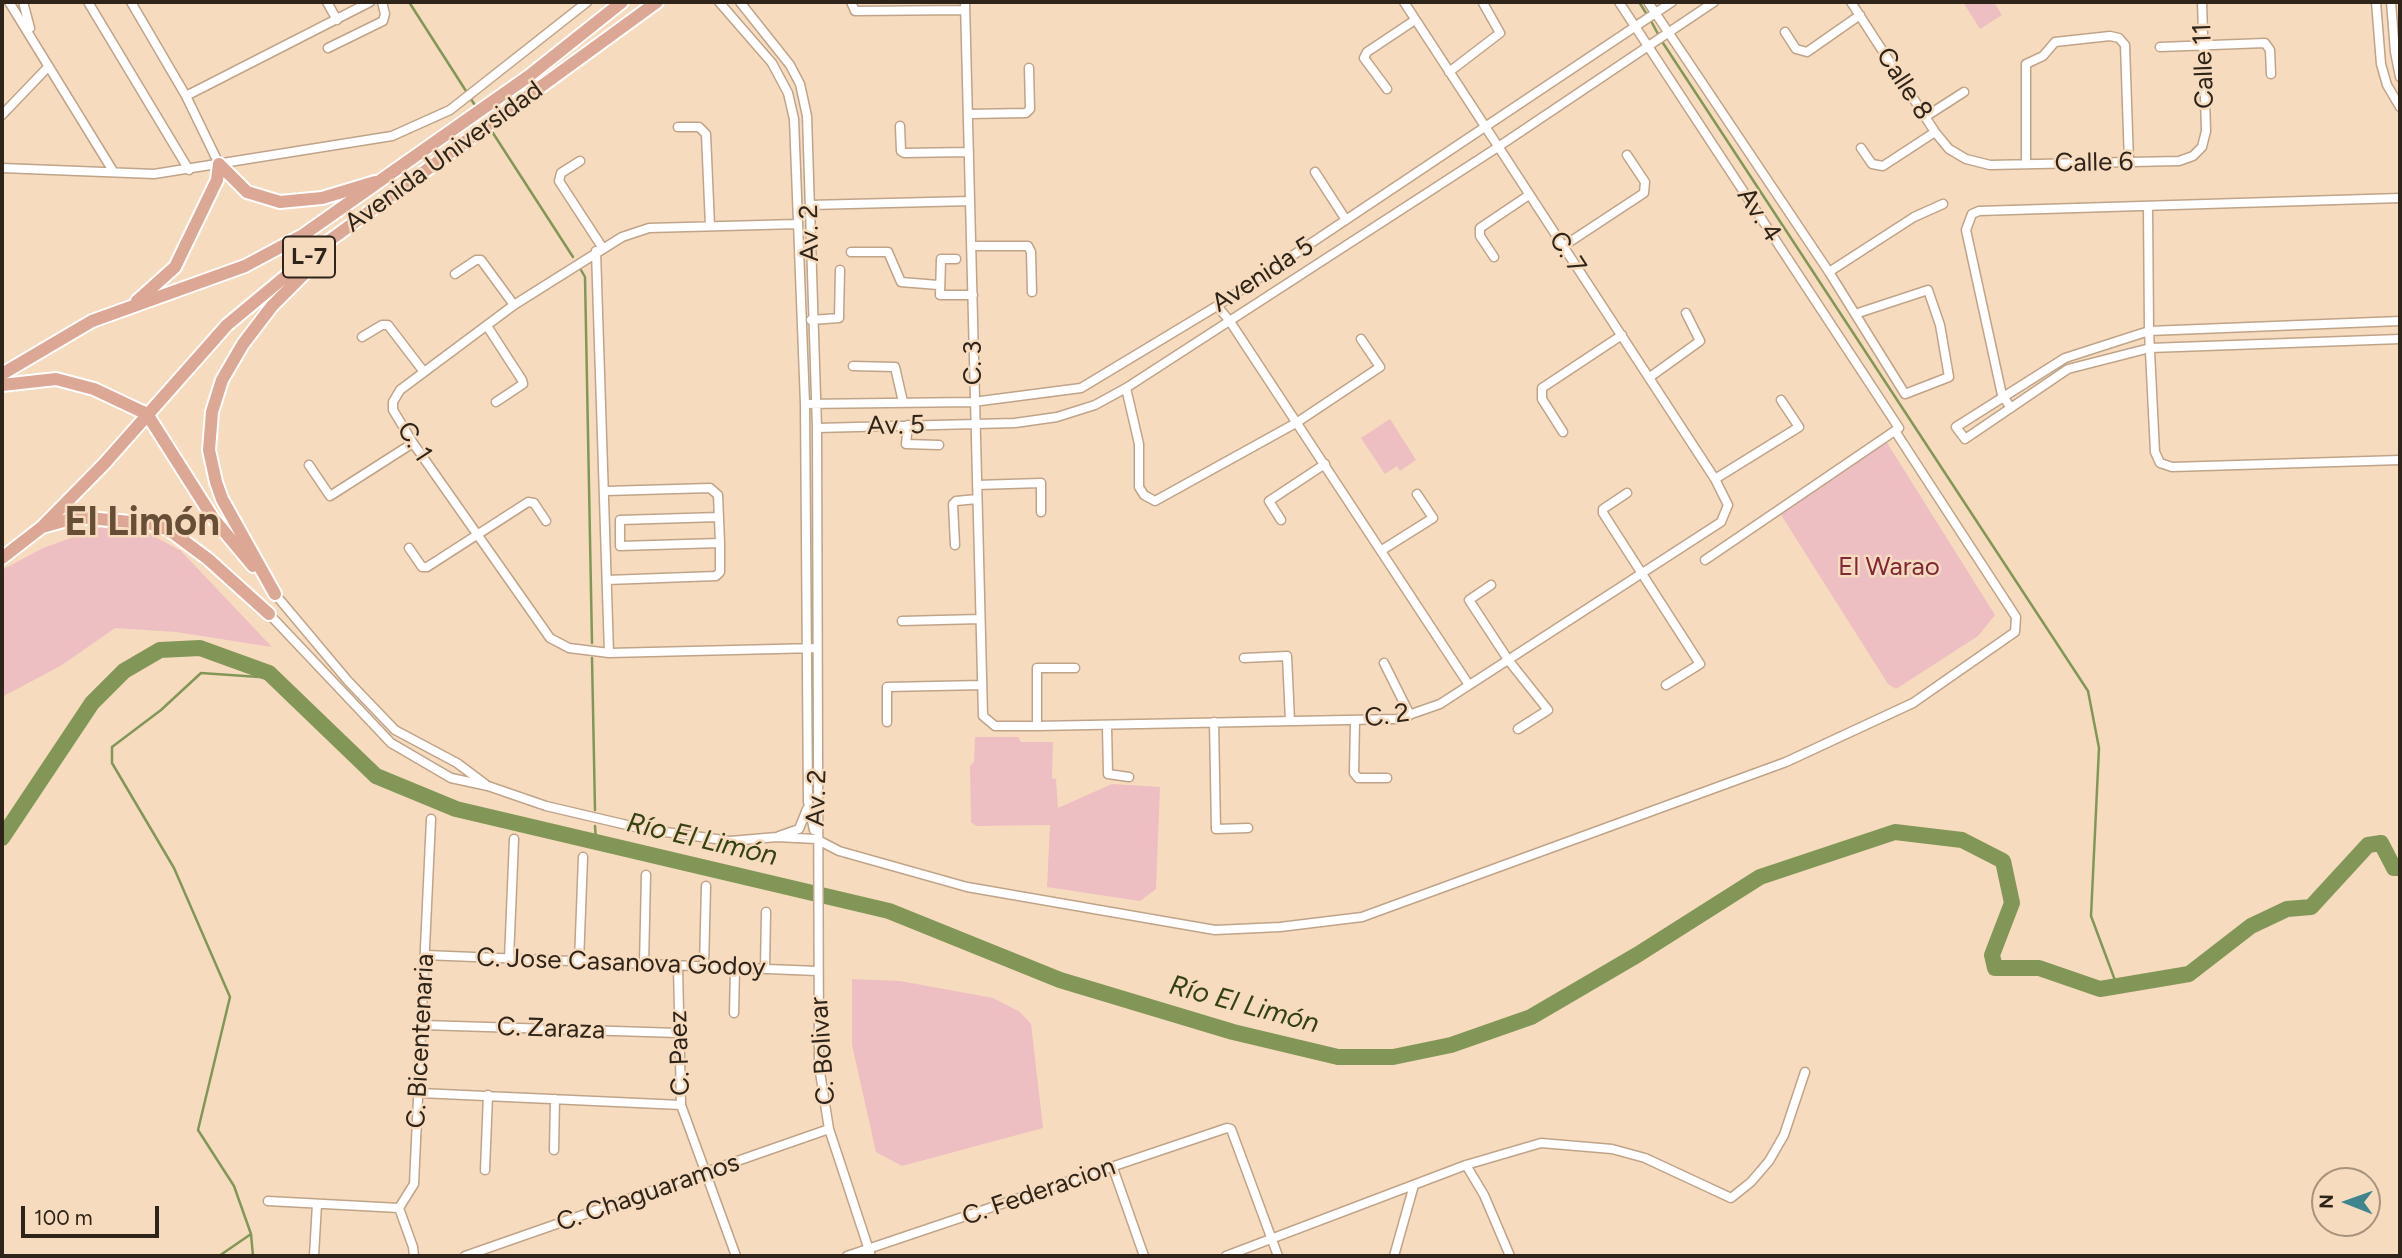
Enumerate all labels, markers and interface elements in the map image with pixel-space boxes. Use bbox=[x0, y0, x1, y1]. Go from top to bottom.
street label: Calle 11 bbox=[2187, 23, 2221, 109]
street label: Calle 8 bbox=[1869, 42, 1939, 126]
street label: Avenida Universidad bbox=[339, 75, 549, 239]
street label: Calle 6 bbox=[2054, 147, 2134, 179]
street label: Av. 4 bbox=[1730, 182, 1788, 248]
street label: Av. 2 bbox=[794, 204, 826, 262]
street label: C. 7 bbox=[1542, 226, 1592, 280]
street label: Avenida 5 bbox=[1206, 231, 1320, 319]
road number: L-7 bbox=[283, 236, 335, 278]
street label: C. 3 bbox=[957, 341, 989, 385]
street label: Av. 5 bbox=[867, 410, 925, 442]
street label: C. 1 bbox=[390, 416, 438, 468]
district label: El Limón bbox=[64, 499, 220, 547]
park label: El Warao bbox=[1838, 551, 1940, 583]
street label: C. 2 bbox=[1362, 697, 1412, 735]
street label: Av. 2 bbox=[800, 769, 834, 827]
water label: Río El Limón bbox=[623, 806, 781, 874]
street label: C. Jose Casanova Godoy bbox=[476, 942, 766, 984]
street label: C. Bicentenaria bbox=[401, 953, 441, 1129]
water label: Río El Limón bbox=[1165, 969, 1323, 1041]
street label: C. Bolivar bbox=[804, 996, 842, 1106]
street label: C. Paez bbox=[663, 1010, 697, 1096]
street label: C. Zaraza bbox=[496, 1012, 606, 1046]
street label: C. Chaguaramos bbox=[552, 1147, 744, 1239]
street label: C. Federacion bbox=[958, 1151, 1120, 1233]
north arrow bbox=[2311, 1167, 2381, 1237]
scale bar bbox=[24, 1192, 163, 1236]
text: N bbox=[2315, 1194, 2338, 1209]
text: 100 m bbox=[34, 1205, 93, 1230]

